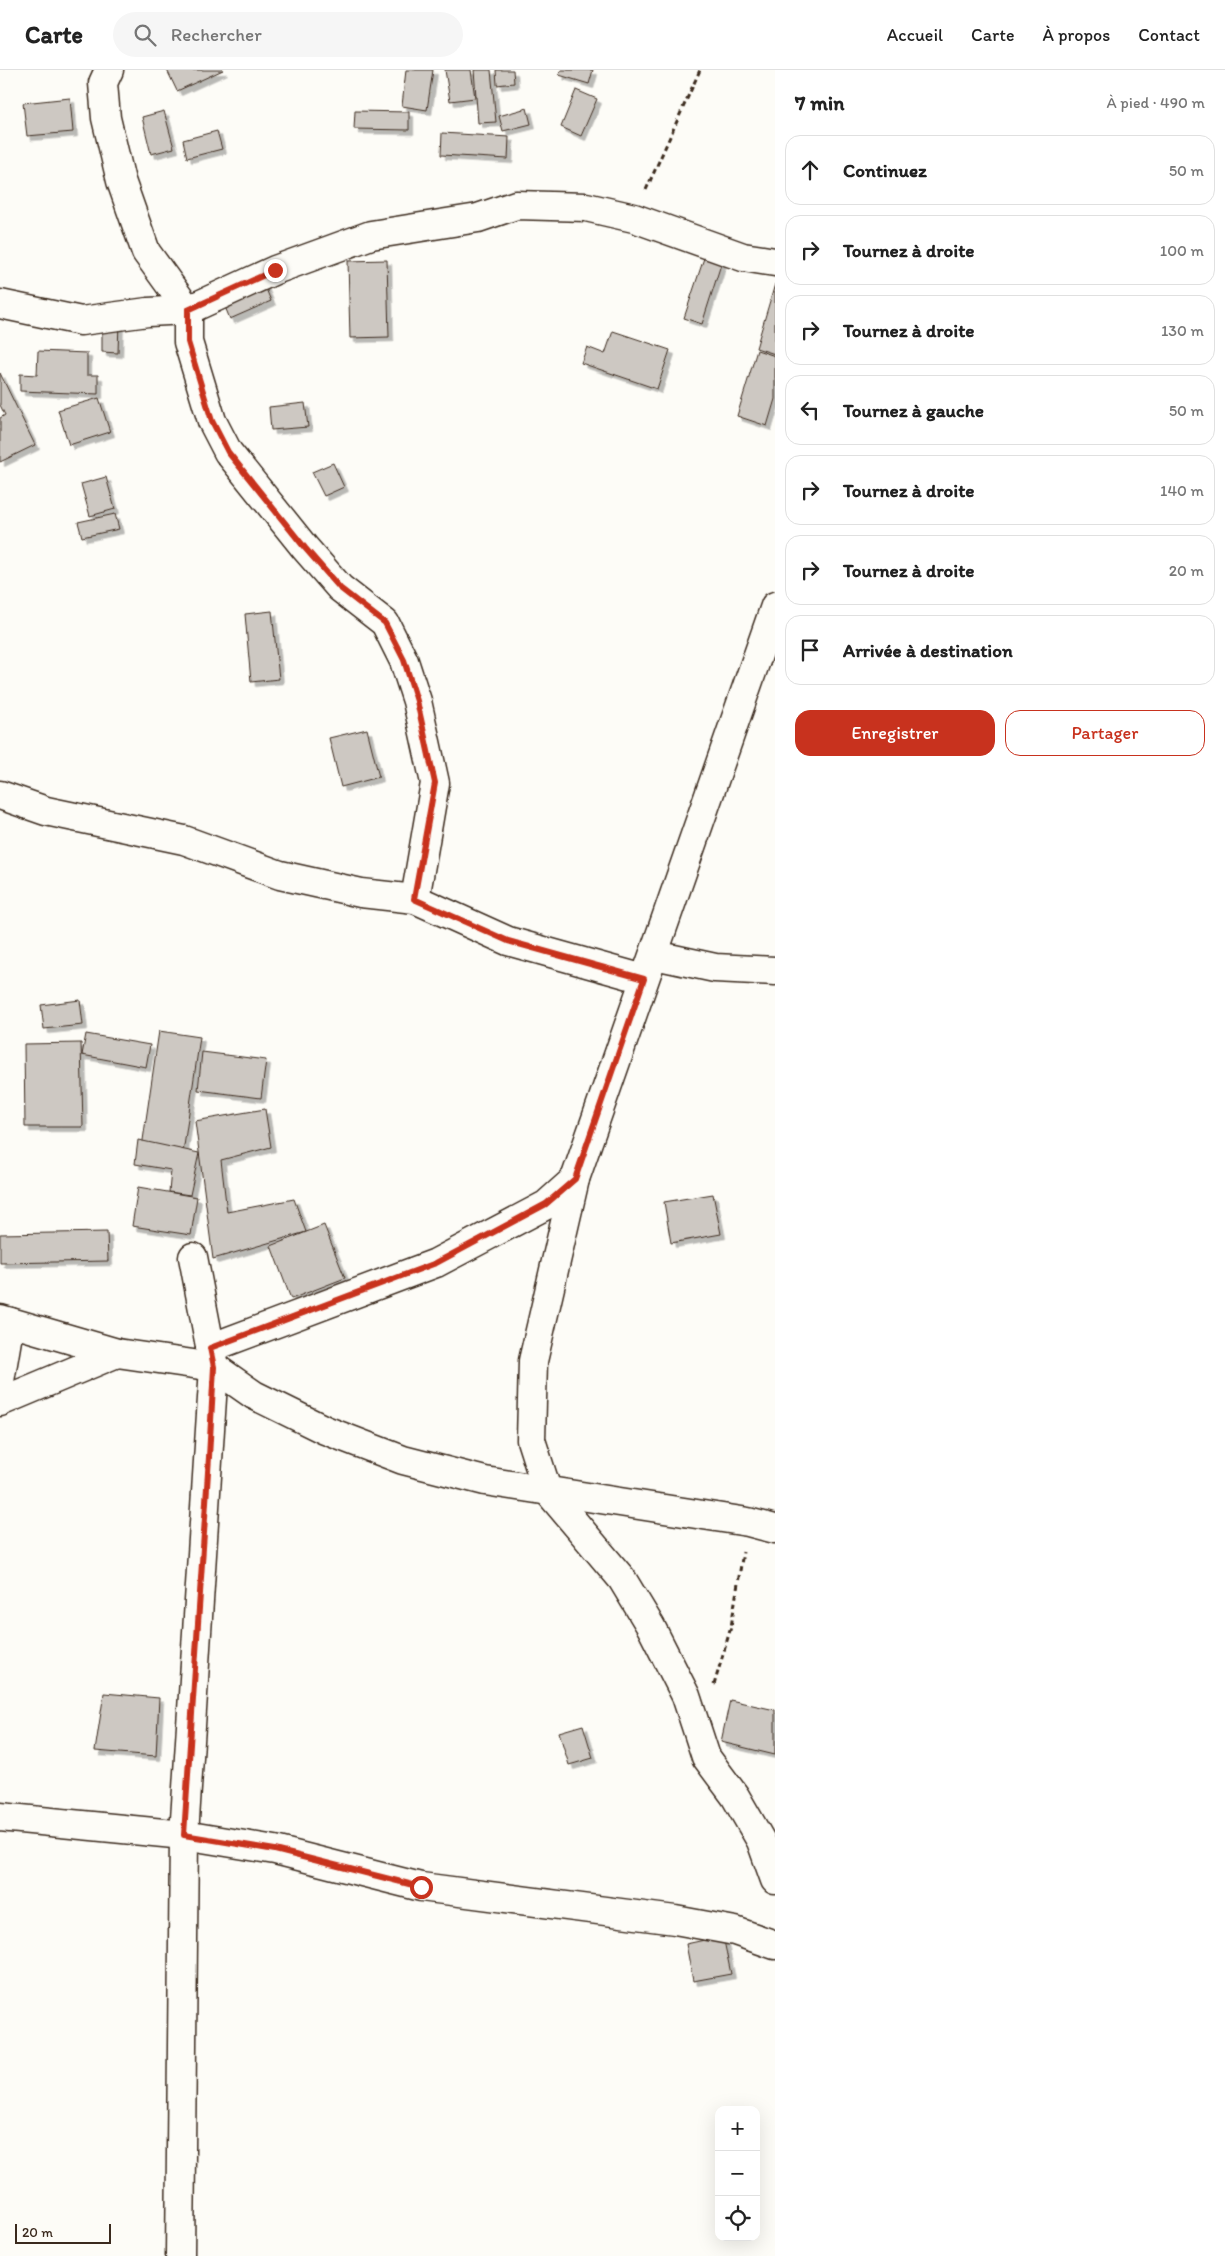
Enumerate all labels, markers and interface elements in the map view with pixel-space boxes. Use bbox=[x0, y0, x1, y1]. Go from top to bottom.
search box bbox=[113, 12, 463, 57]
text: Carte bbox=[25, 20, 83, 49]
icon: search bbox=[131, 21, 159, 49]
text: Rechercher bbox=[171, 23, 262, 46]
text: Accueil bbox=[887, 24, 943, 46]
text: Carte bbox=[971, 24, 1014, 46]
text: À propos bbox=[1042, 24, 1110, 46]
text: Contact bbox=[1138, 24, 1200, 46]
text: 7 min bbox=[795, 90, 844, 115]
text: À pied · 490 m bbox=[1107, 93, 1205, 112]
icon: ahead bbox=[796, 156, 824, 184]
text: Continuez bbox=[843, 159, 927, 182]
text: 50 m bbox=[1169, 161, 1204, 180]
icon: right bbox=[796, 236, 824, 264]
text: Tournez à droite bbox=[843, 239, 975, 262]
text: 100 m bbox=[1160, 241, 1204, 260]
route end bbox=[264, 259, 287, 282]
icon: right bbox=[796, 316, 824, 344]
text: Tournez à droite bbox=[843, 319, 975, 342]
text: 130 m bbox=[1161, 321, 1204, 340]
icon: left bbox=[796, 396, 824, 424]
text: Tournez à gauche bbox=[843, 399, 984, 422]
text: 50 m bbox=[1169, 401, 1204, 420]
icon: right bbox=[796, 476, 824, 504]
text: Tournez à droite bbox=[843, 479, 975, 502]
text: 140 m bbox=[1160, 481, 1204, 500]
icon: right bbox=[796, 556, 824, 584]
text: Tournez à droite bbox=[843, 559, 975, 582]
text: 20 m bbox=[1169, 561, 1204, 580]
icon: arrive bbox=[796, 636, 824, 664]
text: Arrivée à destination bbox=[843, 639, 1013, 662]
button: Enregistrer bbox=[795, 710, 995, 756]
button: Partager bbox=[1005, 710, 1205, 756]
route start bbox=[410, 1876, 433, 1899]
map controls bbox=[715, 2106, 760, 2241]
button: + bbox=[715, 2106, 760, 2151]
button: − bbox=[715, 2151, 760, 2196]
button: locate bbox=[715, 2196, 760, 2241]
scale bar bbox=[15, 2221, 111, 2244]
text: 20 m bbox=[22, 2224, 53, 2241]

